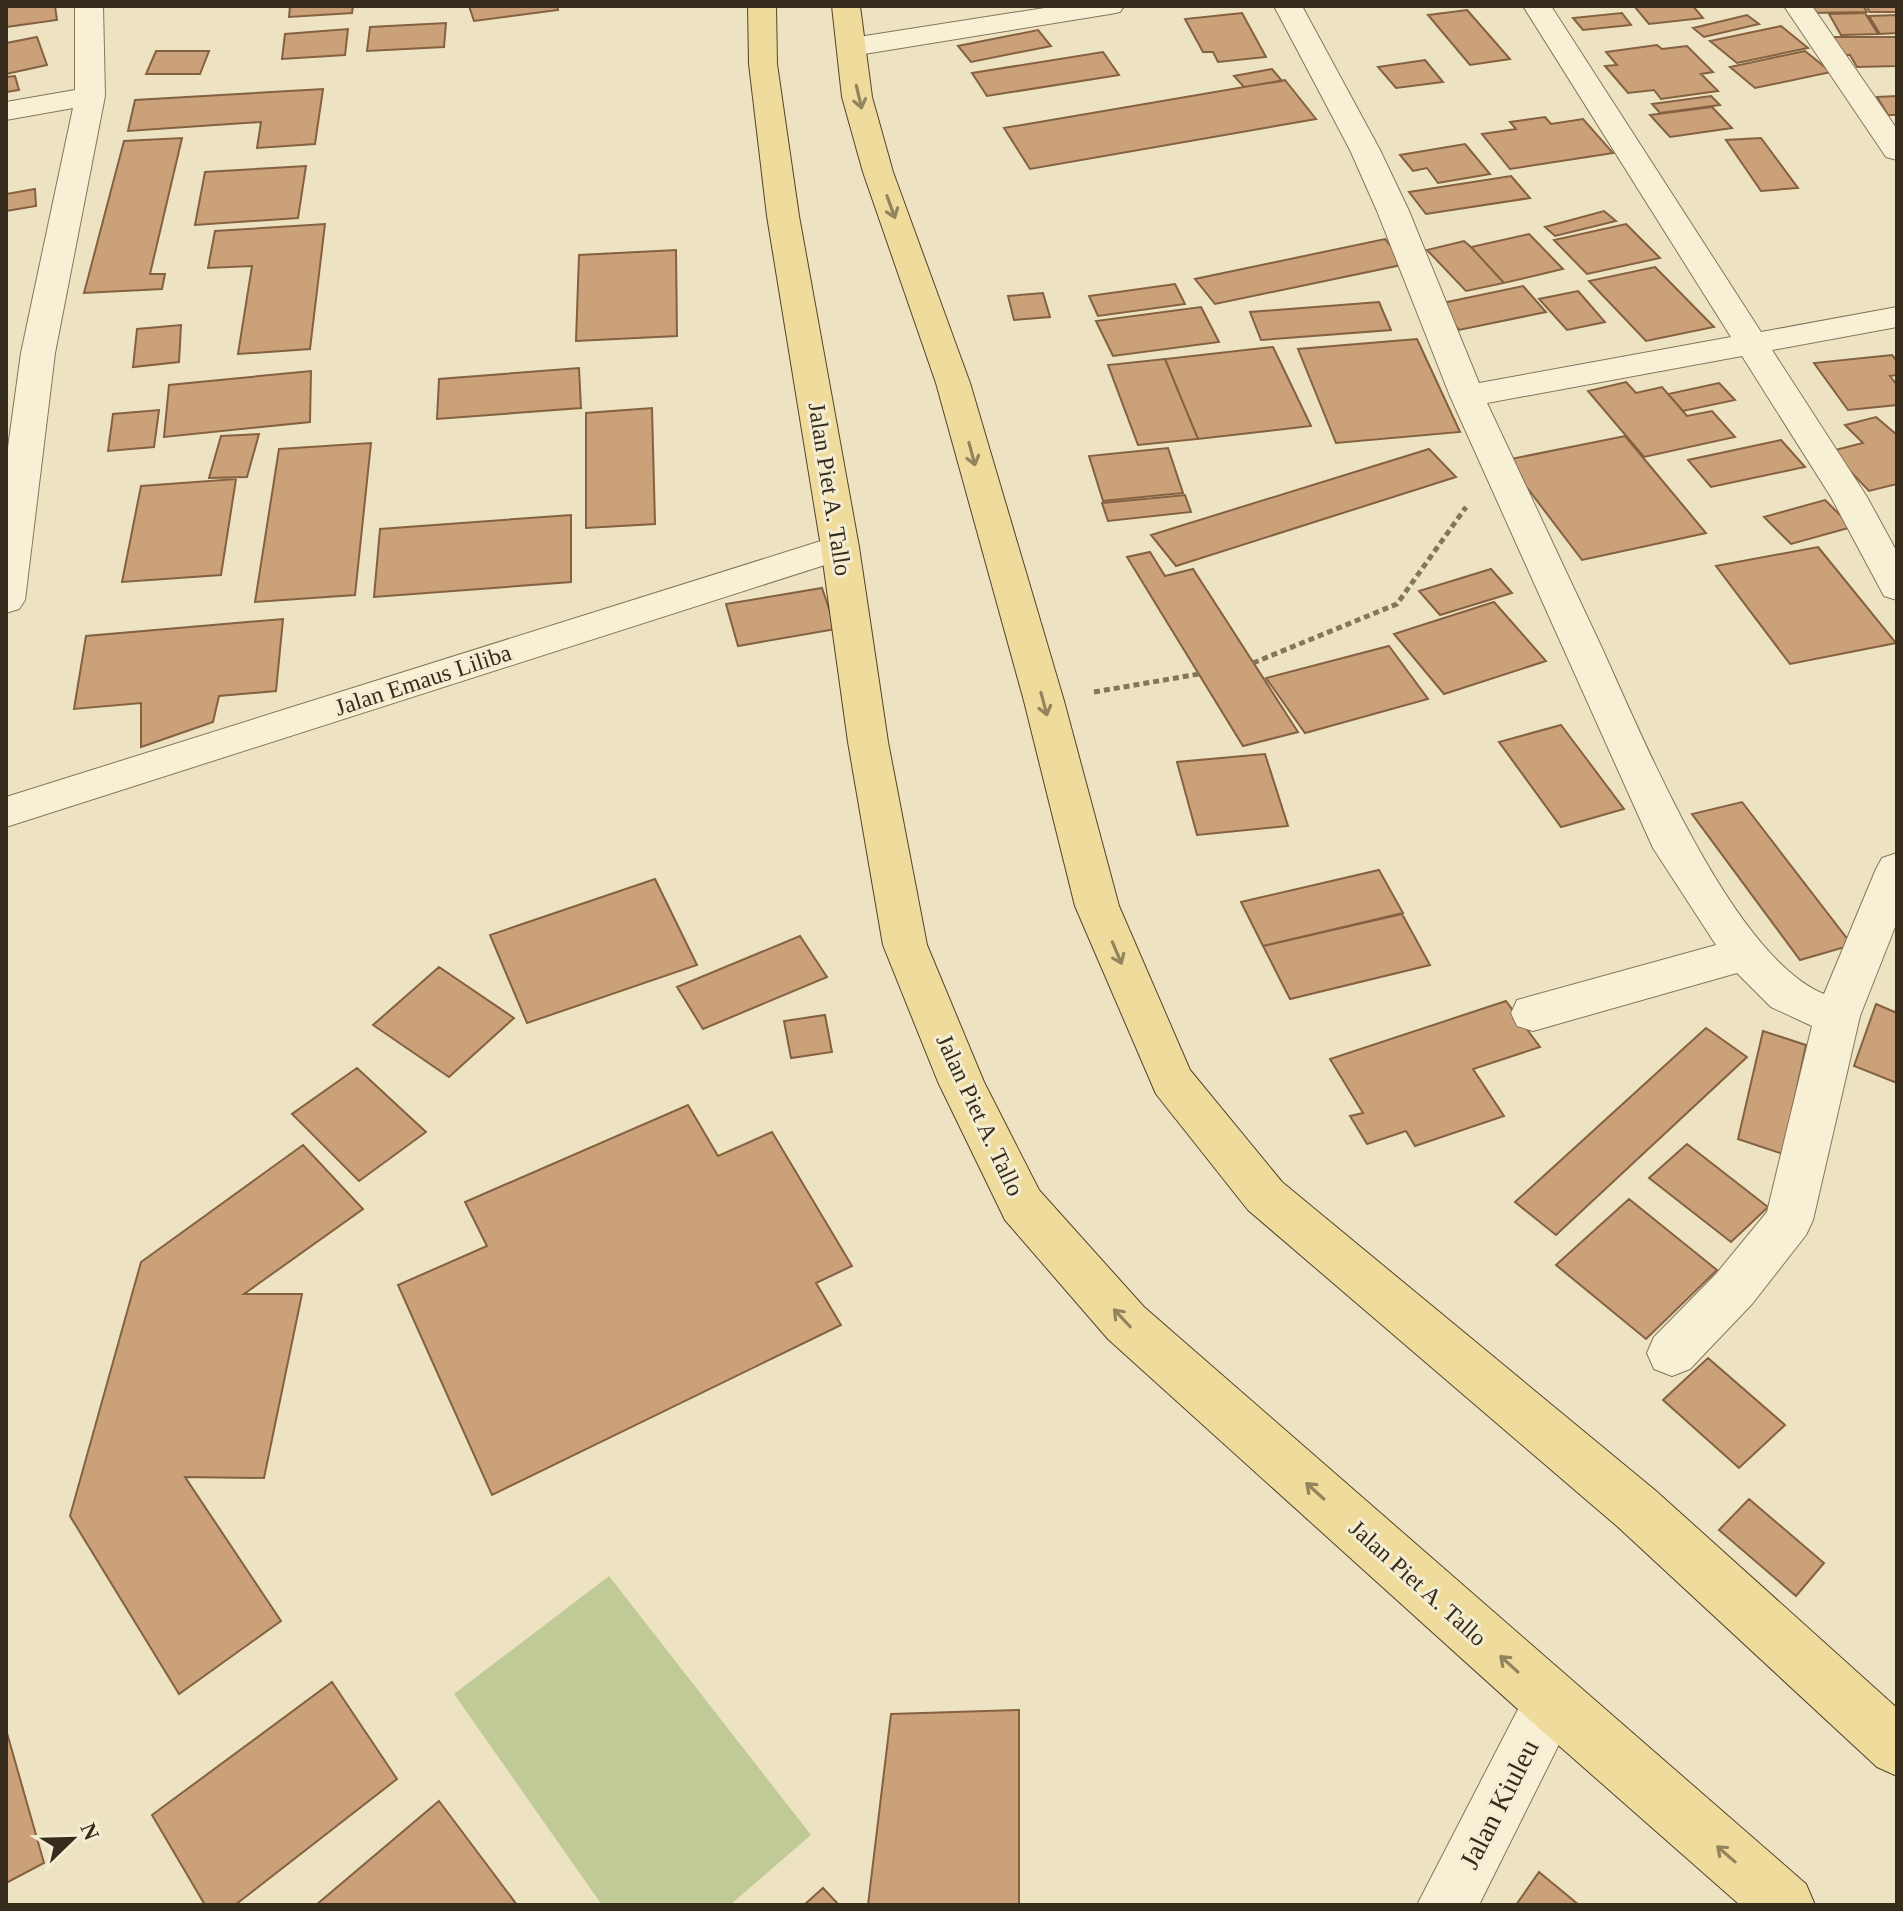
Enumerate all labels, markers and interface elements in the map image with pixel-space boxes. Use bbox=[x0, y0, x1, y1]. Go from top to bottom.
one-way arrow bbox=[852, 84, 867, 110]
one-way arrow bbox=[885, 194, 899, 219]
street label: Jalan Piet A. Tallo bbox=[803, 400, 857, 578]
one-way arrow bbox=[966, 440, 981, 466]
street label: Jalan Emaus Liliba bbox=[332, 639, 515, 721]
one-way arrow bbox=[1037, 690, 1052, 716]
one-way arrow bbox=[1110, 940, 1125, 965]
street label: Jalan Piet A. Tallo bbox=[931, 1030, 1029, 1200]
one-way arrow bbox=[1113, 1308, 1131, 1328]
one-way arrow bbox=[1305, 1483, 1325, 1501]
street label: Jalan Piet A. Tallo bbox=[1344, 1515, 1492, 1651]
one-way arrow bbox=[1500, 1656, 1520, 1674]
street label: Jalan Kiuleu bbox=[1453, 1734, 1545, 1874]
north arrow bbox=[32, 1799, 112, 1879]
text: N bbox=[75, 1819, 105, 1844]
one-way arrow bbox=[1716, 1845, 1737, 1863]

